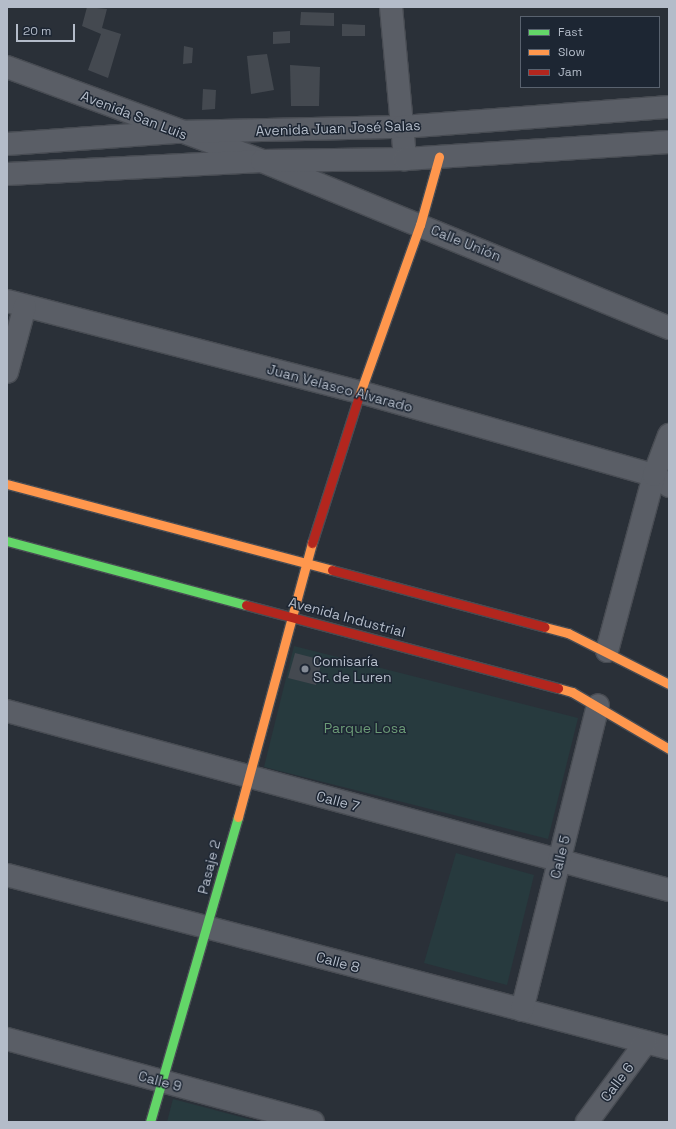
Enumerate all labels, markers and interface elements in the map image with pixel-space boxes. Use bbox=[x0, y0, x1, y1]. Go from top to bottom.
scale bar bbox=[18, 16, 77, 42]
legend bbox=[520, 16, 660, 88]
text: 20 m bbox=[23, 23, 51, 39]
text: Fast bbox=[558, 24, 583, 40]
text: Slow bbox=[558, 44, 585, 60]
text: Jam bbox=[558, 64, 582, 80]
street label: Avenida San Luis bbox=[78, 87, 190, 143]
street label: Avenida Juan José Salas bbox=[255, 117, 421, 139]
street label: Calle Unión bbox=[428, 221, 504, 265]
street label: Juan Velasco Alvarado bbox=[265, 360, 415, 416]
street label: Avenida Industrial bbox=[287, 593, 407, 641]
place label: Comisaría Sr. de Luren bbox=[313, 653, 392, 686]
marker: Comisaría Sr. de Luren bbox=[300, 664, 310, 674]
park label: Parque Losa bbox=[324, 720, 406, 736]
street label: Calle 7 bbox=[315, 787, 361, 815]
street label: Calle 5 bbox=[547, 834, 573, 880]
street label: Pasaje 2 bbox=[194, 838, 224, 896]
street label: Calle 8 bbox=[314, 948, 362, 976]
street label: Calle 6 bbox=[597, 1059, 637, 1105]
street label: Calle 9 bbox=[136, 1067, 184, 1095]

